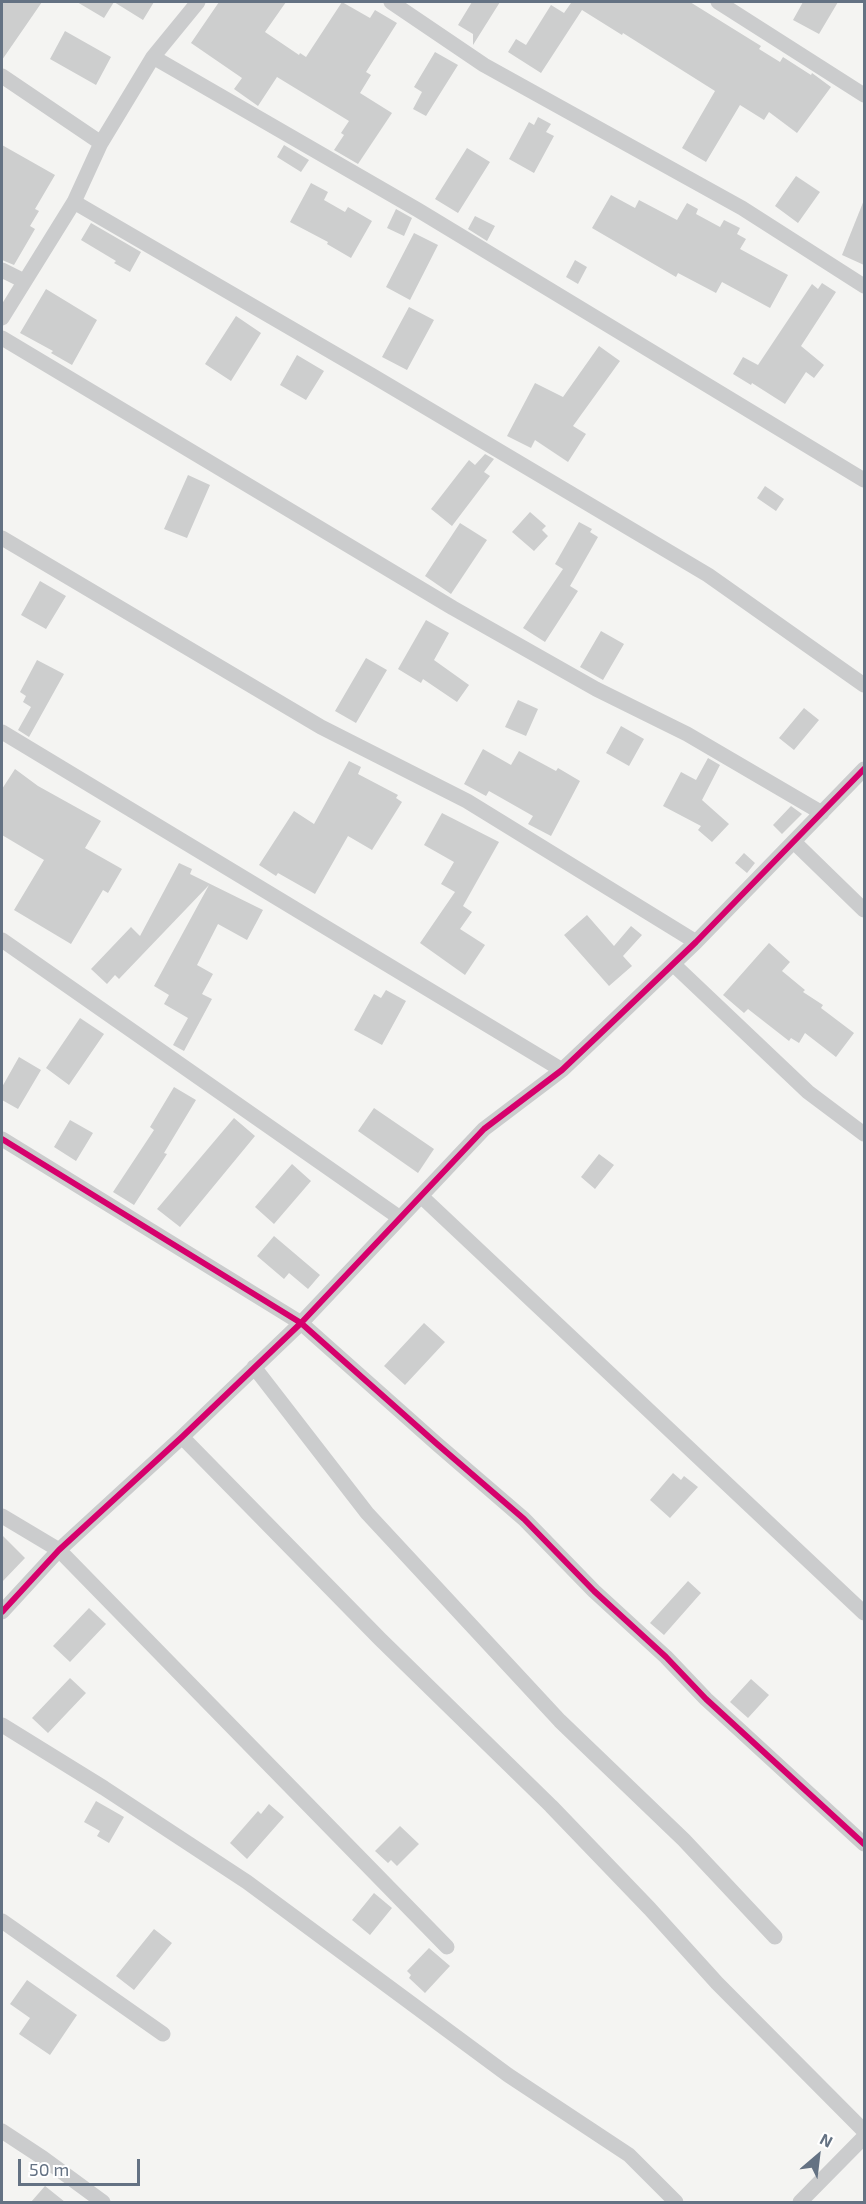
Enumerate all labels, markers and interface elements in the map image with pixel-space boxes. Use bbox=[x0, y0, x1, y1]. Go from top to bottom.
north arrow bbox=[788, 2126, 848, 2186]
text: N bbox=[817, 2129, 836, 2151]
scale bar bbox=[21, 2147, 142, 2185]
text: 50 m bbox=[29, 2158, 69, 2180]

